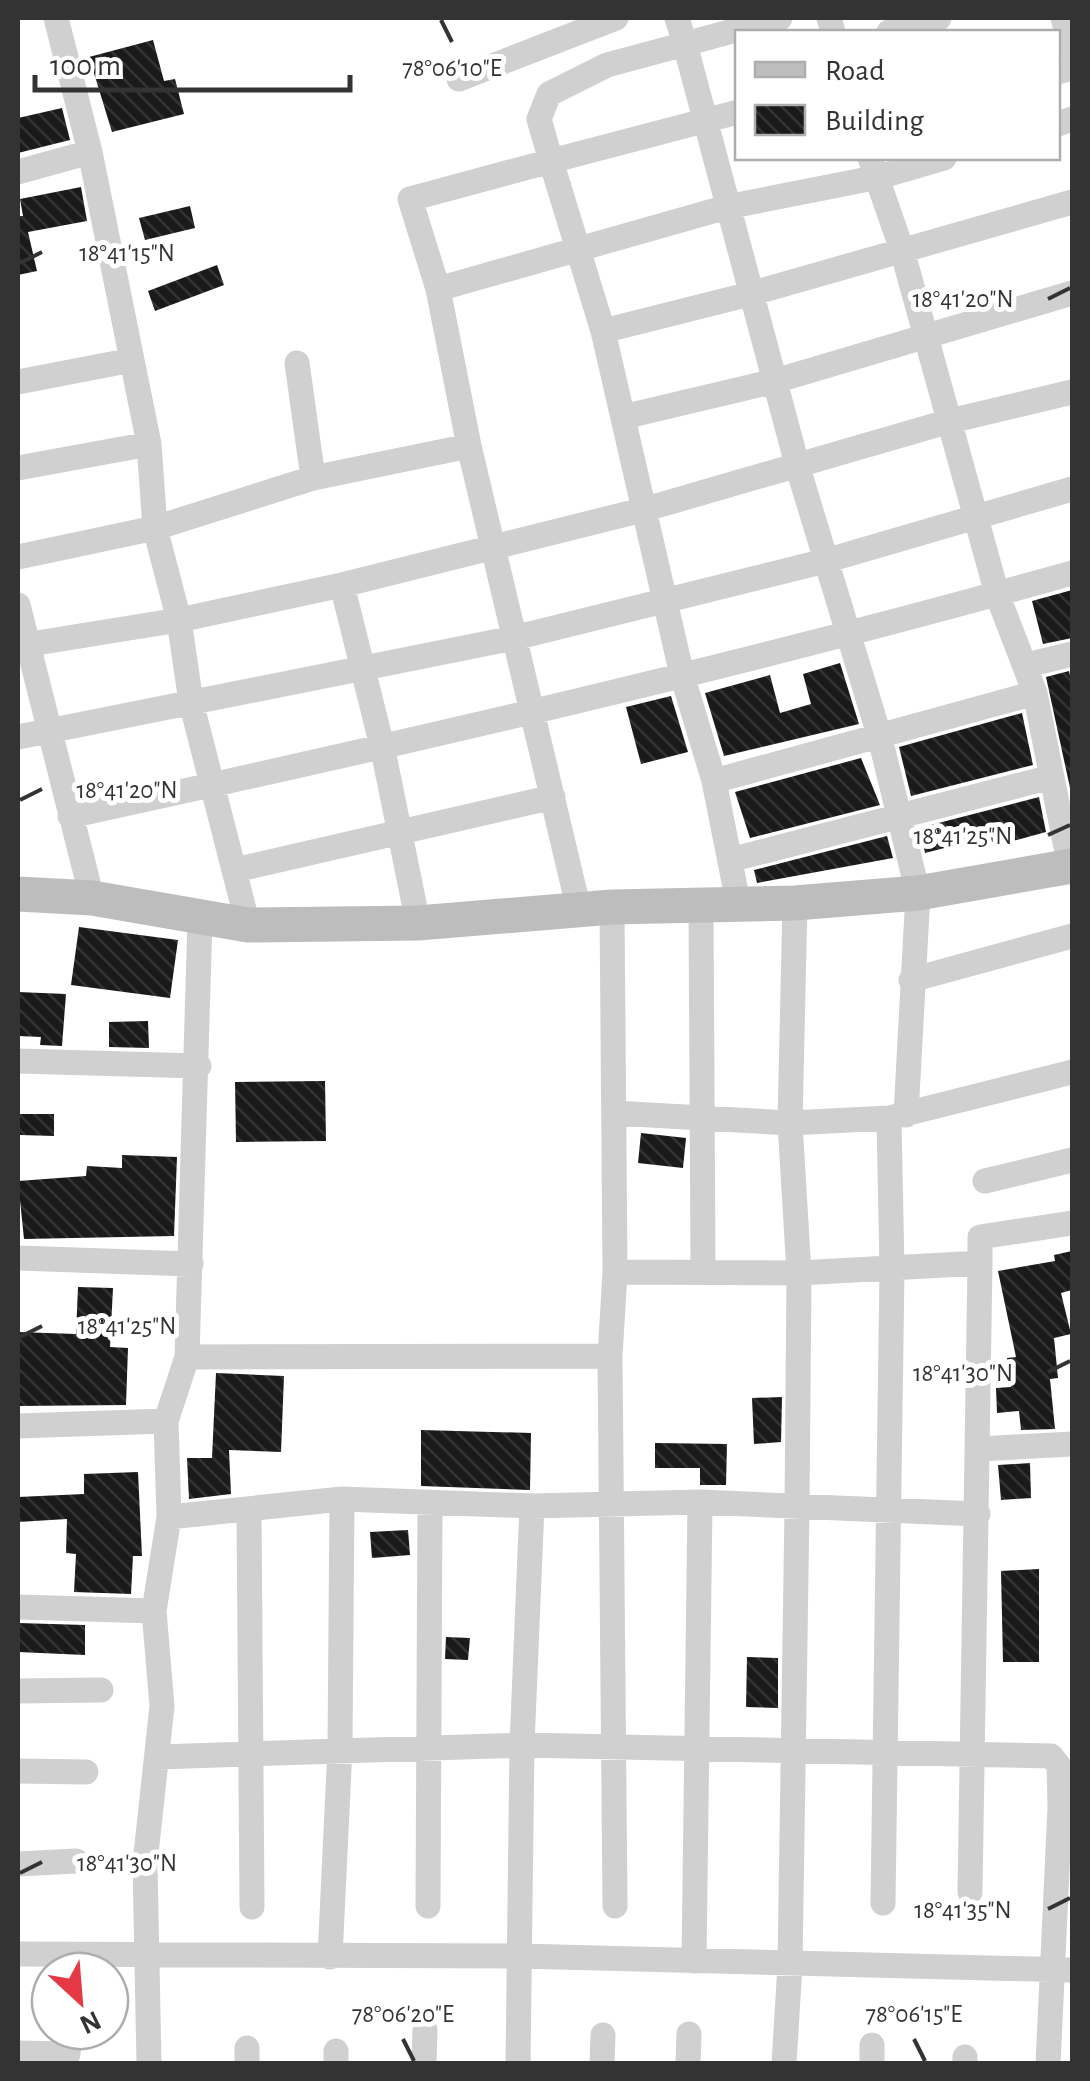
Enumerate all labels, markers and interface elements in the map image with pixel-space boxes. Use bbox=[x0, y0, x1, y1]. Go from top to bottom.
scale bar bbox=[35, 30, 350, 92]
legend bbox=[735, 30, 1060, 160]
text: 100 m bbox=[50, 51, 121, 81]
text: 78°06'10"E bbox=[402, 56, 502, 81]
text: Road bbox=[825, 56, 885, 86]
text: Building bbox=[825, 106, 924, 136]
text: 18°41'15"N bbox=[79, 241, 175, 266]
text: 18°41'20"N bbox=[912, 287, 1014, 312]
text: 18°41'20"N bbox=[76, 778, 178, 803]
text: 18°41'25"N bbox=[914, 824, 1012, 849]
text: 18°41'25"N bbox=[78, 1314, 176, 1339]
text: 18°41'30"N bbox=[913, 1361, 1013, 1386]
text: 18°41'30"N bbox=[77, 1851, 177, 1876]
text: 18°41'35"N bbox=[914, 1898, 1012, 1923]
north arrow bbox=[30, 1951, 130, 2051]
text: 78°06'20"E bbox=[352, 2002, 454, 2027]
text: 78°06'15"E bbox=[866, 2002, 962, 2027]
text: N bbox=[75, 2005, 105, 2039]

